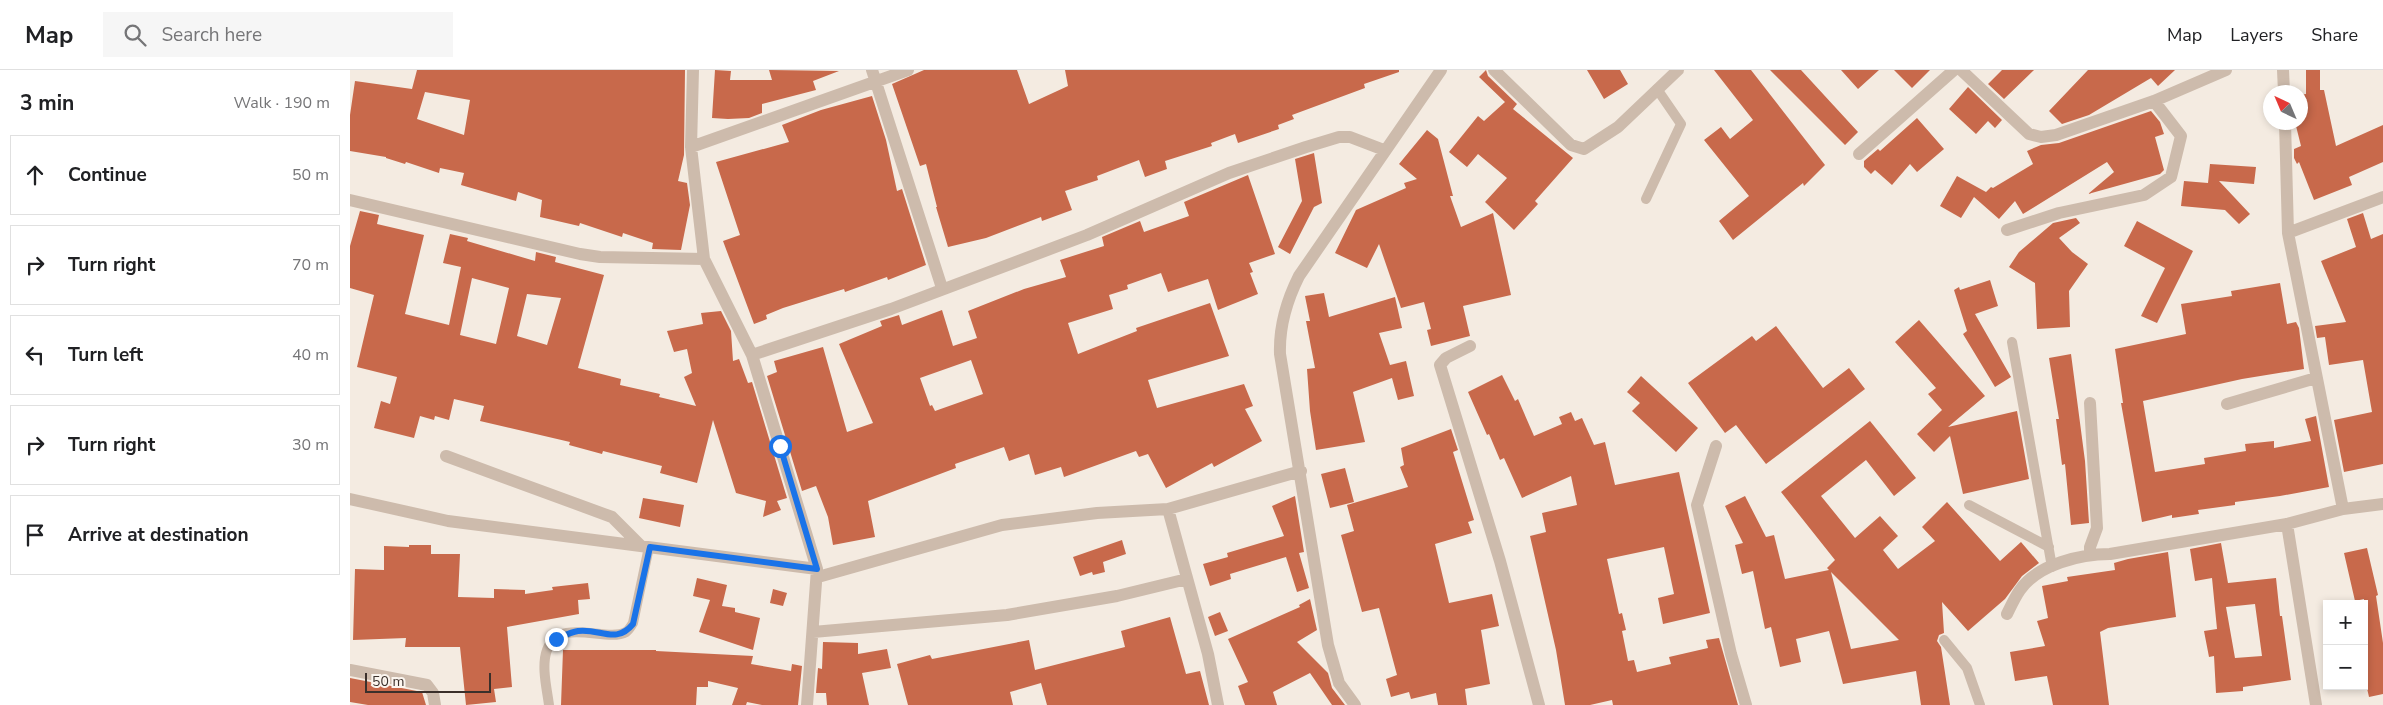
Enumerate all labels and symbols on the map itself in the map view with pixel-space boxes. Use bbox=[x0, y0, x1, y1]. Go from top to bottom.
north arrow bbox=[2263, 85, 2308, 130]
route start bbox=[769, 435, 792, 458]
route end bbox=[545, 628, 568, 651]
scale bar bbox=[365, 670, 491, 693]

